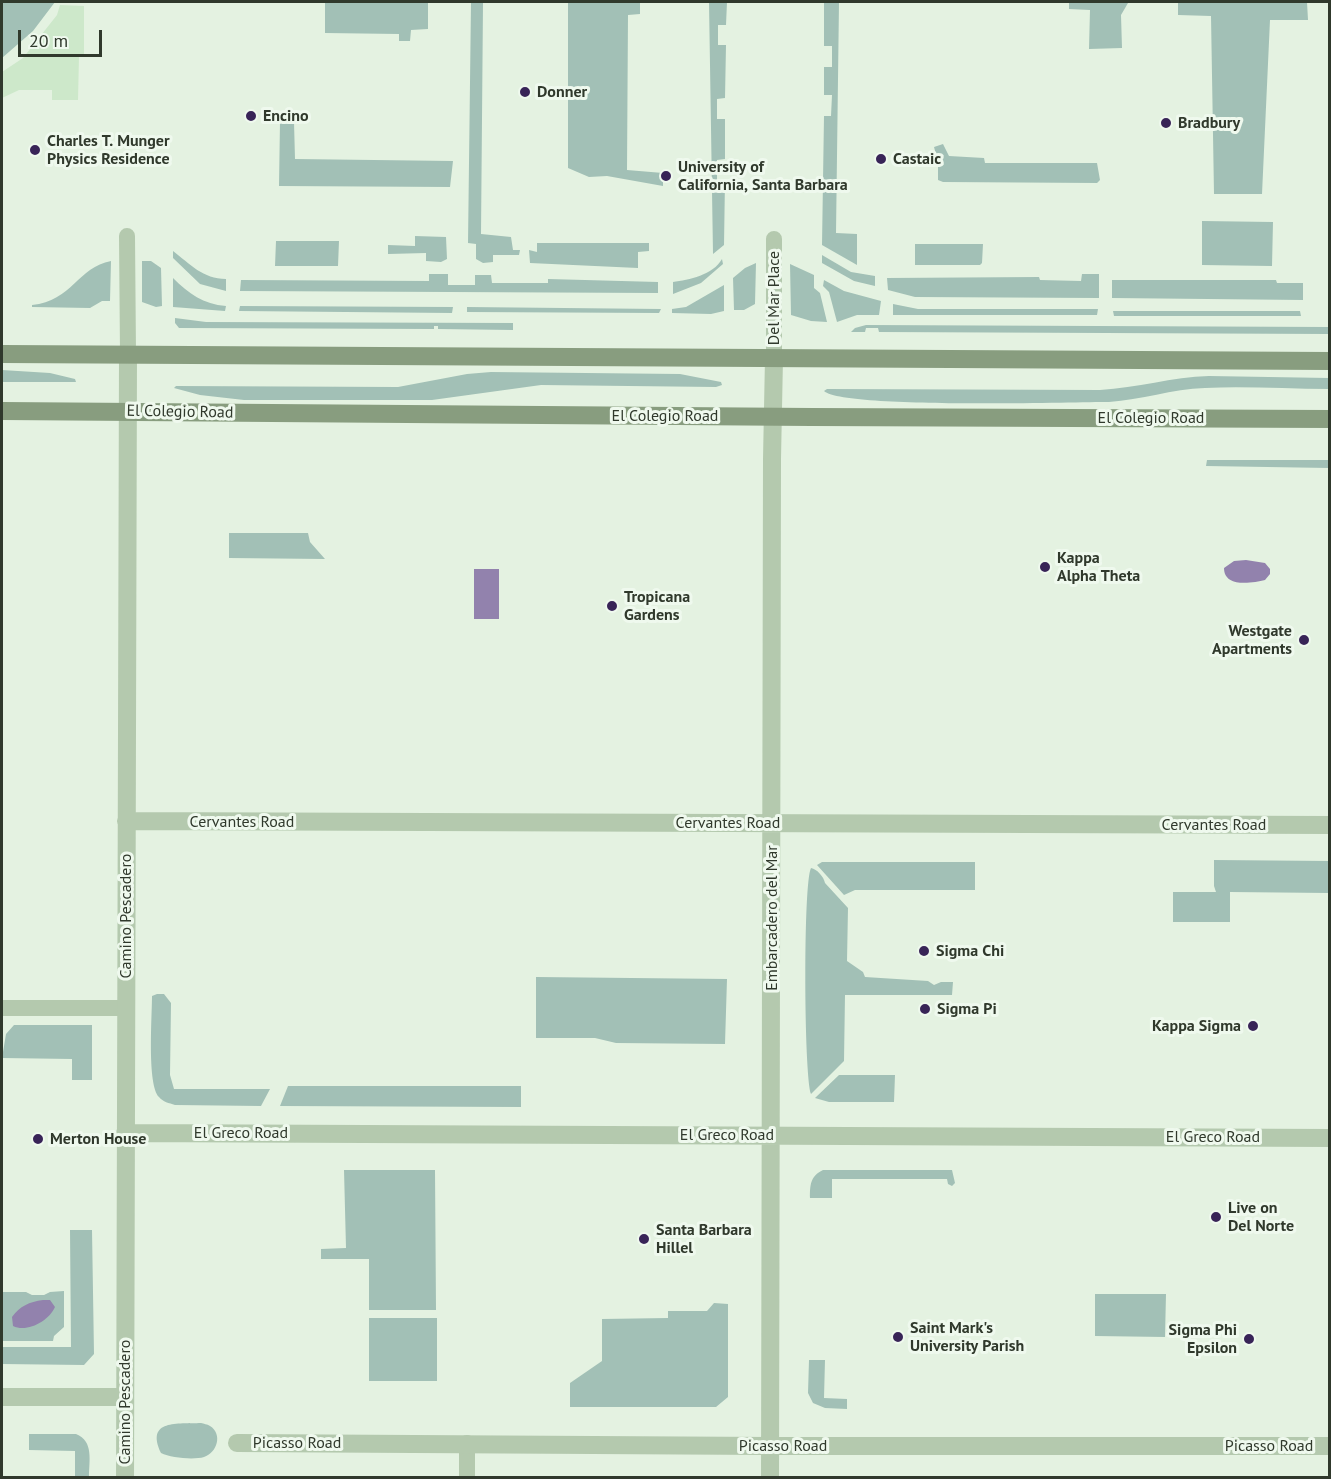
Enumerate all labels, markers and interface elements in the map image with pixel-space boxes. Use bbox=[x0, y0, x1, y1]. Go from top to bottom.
scale bar bbox=[21, 18, 105, 56]
text: 20 m bbox=[29, 29, 68, 52]
place label: Donner bbox=[537, 82, 587, 102]
marker: Donner bbox=[518, 85, 532, 99]
place label: Encino bbox=[263, 106, 309, 126]
marker: Encino bbox=[244, 109, 258, 123]
place label: Bradbury bbox=[1178, 113, 1240, 133]
marker: Bradbury bbox=[1159, 116, 1173, 130]
place label: Charles T. Munger Physics Residence bbox=[47, 131, 170, 169]
marker: Charles T. Munger Physics Residence bbox=[28, 143, 42, 157]
place label: Castaic bbox=[893, 149, 941, 169]
marker: Castaic bbox=[874, 152, 888, 166]
place label: University of California, Santa Barbara bbox=[678, 157, 848, 195]
marker: University of California, Santa Barbara bbox=[659, 169, 673, 183]
street label: Del Mar Place bbox=[764, 251, 784, 345]
street label: El Colegio Road bbox=[126, 401, 234, 423]
street label: El Colegio Road bbox=[612, 406, 718, 426]
street label: El Colegio Road bbox=[1098, 408, 1204, 428]
place label: Kappa Alpha Theta bbox=[1057, 548, 1140, 586]
marker: Kappa Alpha Theta bbox=[1038, 560, 1052, 574]
place label: Tropicana Gardens bbox=[624, 587, 690, 625]
marker: Tropicana Gardens bbox=[605, 599, 619, 613]
place label: Westgate Apartments bbox=[1212, 621, 1292, 659]
marker: Westgate Apartments bbox=[1297, 633, 1311, 647]
street label: Cervantes Road bbox=[190, 812, 294, 832]
street label: Cervantes Road bbox=[676, 813, 780, 833]
street label: Cervantes Road bbox=[1162, 815, 1266, 835]
street label: Embarcadero del Mar bbox=[762, 845, 782, 991]
street label: Camino Pescadero bbox=[116, 854, 136, 978]
place label: Sigma Chi bbox=[936, 941, 1004, 961]
marker: Sigma Chi bbox=[917, 944, 931, 958]
place label: Sigma Pi bbox=[937, 999, 997, 1019]
marker: Sigma Pi bbox=[918, 1002, 932, 1016]
place label: Kappa Sigma bbox=[1152, 1016, 1241, 1036]
marker: Kappa Sigma bbox=[1246, 1019, 1260, 1033]
street label: El Greco Road bbox=[194, 1123, 288, 1143]
street label: El Greco Road bbox=[680, 1125, 774, 1145]
street label: El Greco Road bbox=[1166, 1127, 1260, 1147]
place label: Merton House bbox=[50, 1129, 146, 1149]
marker: Merton House bbox=[31, 1132, 45, 1146]
place label: Live on Del Norte bbox=[1228, 1198, 1294, 1236]
marker: Live on Del Norte bbox=[1209, 1210, 1223, 1224]
place label: Santa Barbara Hillel bbox=[656, 1220, 752, 1258]
marker: Santa Barbara Hillel bbox=[637, 1232, 651, 1246]
place label: Saint Mark's University Parish bbox=[910, 1318, 1024, 1356]
place label: Sigma Phi Epsilon bbox=[1169, 1320, 1237, 1358]
marker: Saint Mark's University Parish bbox=[891, 1330, 905, 1344]
marker: Sigma Phi Epsilon bbox=[1242, 1332, 1256, 1346]
street label: Camino Pescadero bbox=[115, 1340, 135, 1464]
street label: Picasso Road bbox=[253, 1433, 341, 1453]
street label: Picasso Road bbox=[739, 1436, 827, 1456]
street label: Picasso Road bbox=[1225, 1436, 1313, 1456]

